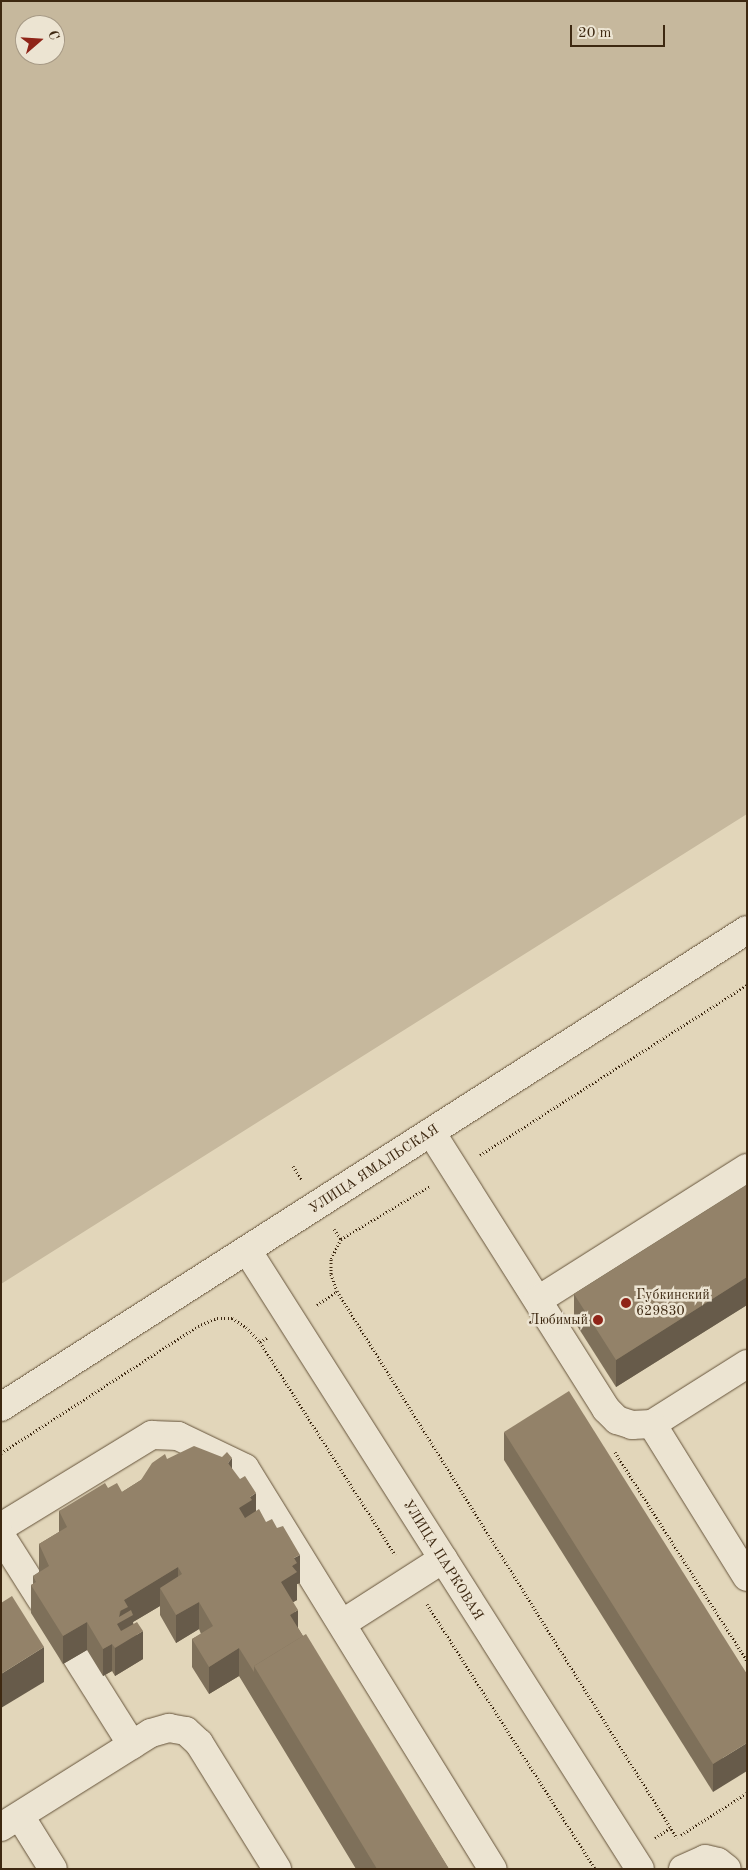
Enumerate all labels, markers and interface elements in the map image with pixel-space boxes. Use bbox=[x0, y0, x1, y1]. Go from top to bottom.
north arrow bbox=[15, 15, 65, 65]
scale bar bbox=[573, 15, 668, 47]
text: 20 m bbox=[578, 26, 612, 41]
text: С bbox=[45, 29, 61, 42]
street label: УЛИЦА ЯМАЛЬСКАЯ bbox=[306, 1121, 442, 1217]
place label: Губкинский 629830 bbox=[636, 1287, 710, 1320]
marker: Губкинский 629830 bbox=[620, 1297, 632, 1309]
place label: Любимый bbox=[529, 1312, 588, 1328]
marker: Любимый bbox=[592, 1314, 604, 1326]
street label: УЛИЦА ПАРКОВАЯ bbox=[399, 1497, 487, 1623]

